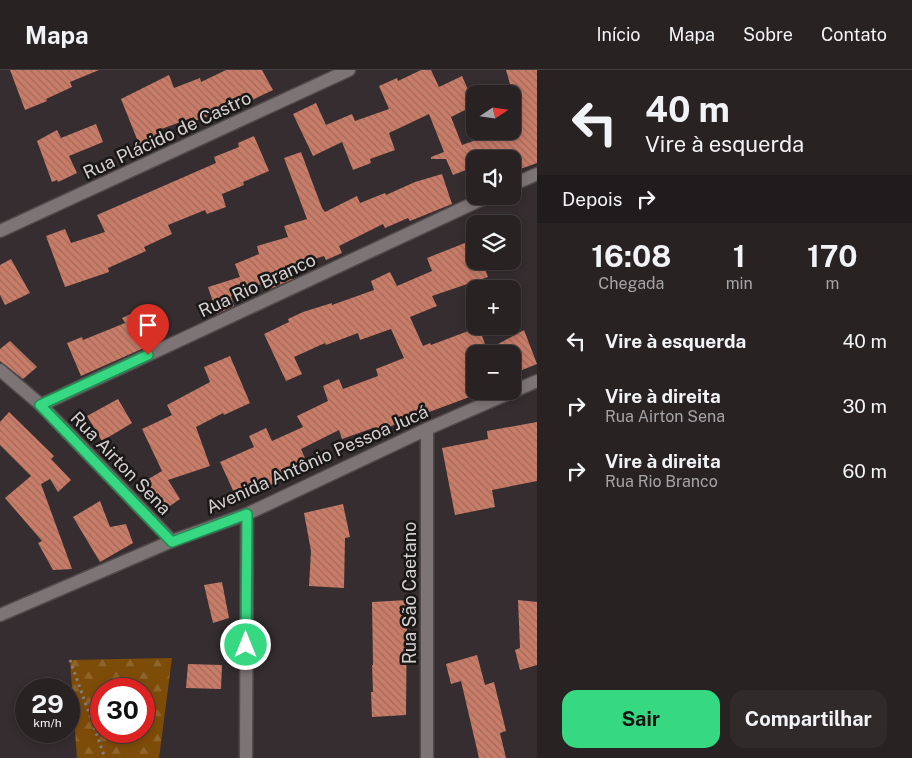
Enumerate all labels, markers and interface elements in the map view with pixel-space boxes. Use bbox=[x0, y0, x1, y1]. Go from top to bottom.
text: Mapa bbox=[25, 21, 89, 49]
text: Início bbox=[596, 24, 641, 45]
text: Mapa bbox=[669, 24, 715, 45]
text: Sobre bbox=[743, 24, 793, 45]
text: Contato bbox=[821, 24, 887, 45]
north arrow bbox=[466, 85, 521, 140]
map controls bbox=[466, 85, 521, 400]
street label: Rua Plácido de Castro bbox=[80, 87, 254, 183]
text: 40 m bbox=[645, 89, 730, 130]
icon: left bbox=[562, 90, 627, 155]
text: Vire à esquerda bbox=[645, 131, 804, 157]
button: sound bbox=[466, 150, 521, 205]
icon: right bbox=[632, 185, 660, 213]
text: Depois bbox=[562, 188, 622, 210]
button: layers bbox=[466, 215, 521, 270]
text: 16:08 bbox=[591, 238, 671, 274]
text: 1 bbox=[733, 238, 746, 274]
text: 170 bbox=[807, 238, 858, 274]
street label: Rua Rio Branco bbox=[195, 249, 319, 321]
text: Chegada bbox=[598, 274, 664, 293]
text: min bbox=[726, 274, 753, 293]
text: m bbox=[825, 274, 839, 293]
button: + bbox=[466, 280, 521, 335]
pin bbox=[127, 304, 169, 355]
icon: arrive bbox=[134, 311, 162, 339]
icon: left bbox=[562, 327, 590, 355]
text: Vire à esquerda bbox=[605, 330, 746, 352]
text: 40 m bbox=[842, 330, 887, 352]
button: − bbox=[466, 345, 521, 400]
text: Vire à direita bbox=[605, 385, 721, 407]
icon: right bbox=[562, 392, 590, 420]
text: 30 m bbox=[842, 395, 887, 417]
street label: Avenida Antônio Pessoa Jucá bbox=[203, 400, 431, 518]
street label: Rua Airton Sena bbox=[66, 407, 176, 519]
text: Rua Airton Sena bbox=[605, 407, 725, 426]
text: Vire à direita bbox=[605, 450, 721, 472]
icon: right bbox=[562, 457, 590, 485]
text: 60 m bbox=[843, 460, 887, 482]
text: Rua Rio Branco bbox=[605, 472, 718, 491]
street label: Rua São Caetano bbox=[399, 522, 420, 664]
position arrow bbox=[219, 618, 271, 670]
speed limit sign: 30 bbox=[90, 678, 155, 743]
text: 29 bbox=[31, 689, 64, 719]
button: Sair bbox=[562, 690, 720, 748]
button: Compartilhar bbox=[730, 690, 887, 748]
text: km/h bbox=[33, 716, 62, 730]

